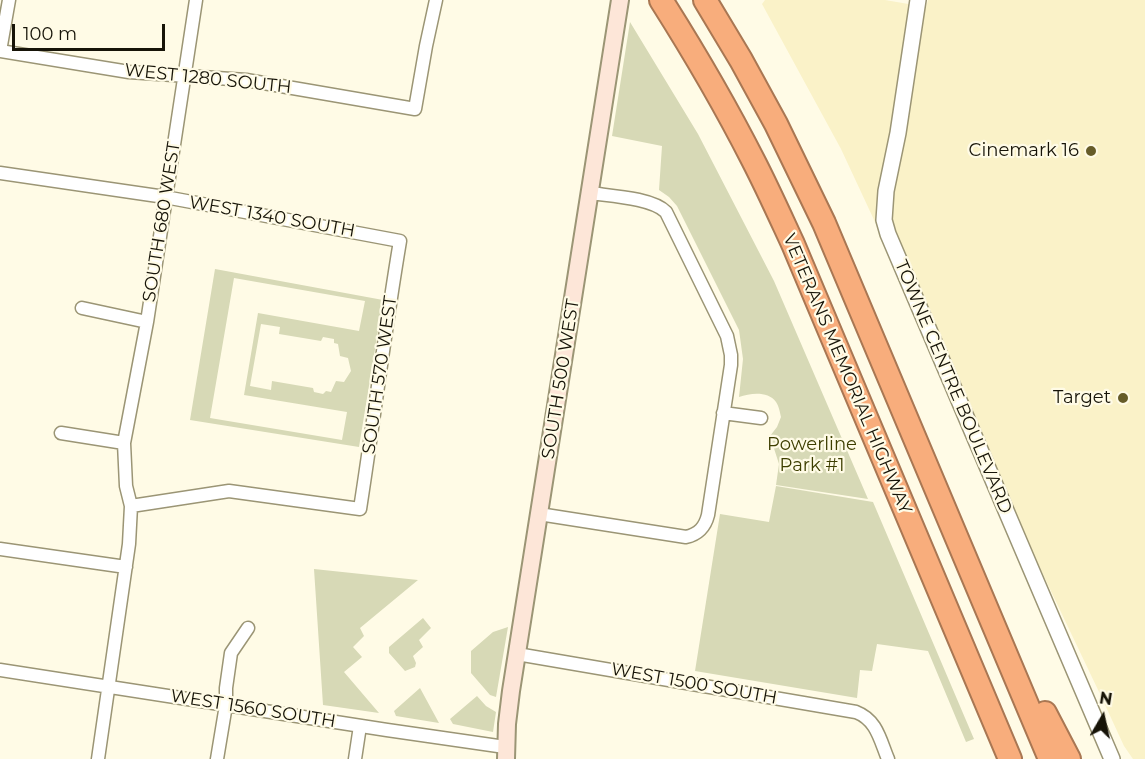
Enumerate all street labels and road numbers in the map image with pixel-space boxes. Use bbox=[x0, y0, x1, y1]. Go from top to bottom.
street label: WEST 1280 SOUTH bbox=[123, 59, 293, 99]
street label: SOUTH 680 WEST bbox=[139, 140, 185, 304]
street label: WEST 1340 SOUTH bbox=[187, 192, 357, 242]
street label: VETERANS MEMORIAL HIGHWAY bbox=[778, 231, 916, 517]
street label: TOWNE CENTRE BOULEVARD bbox=[890, 257, 1016, 517]
street label: SOUTH 570 WEST bbox=[358, 294, 402, 456]
street label: SOUTH 500 WEST bbox=[538, 298, 584, 460]
street label: WEST 1500 SOUTH bbox=[609, 659, 779, 709]
street label: WEST 1560 SOUTH bbox=[169, 685, 337, 733]

